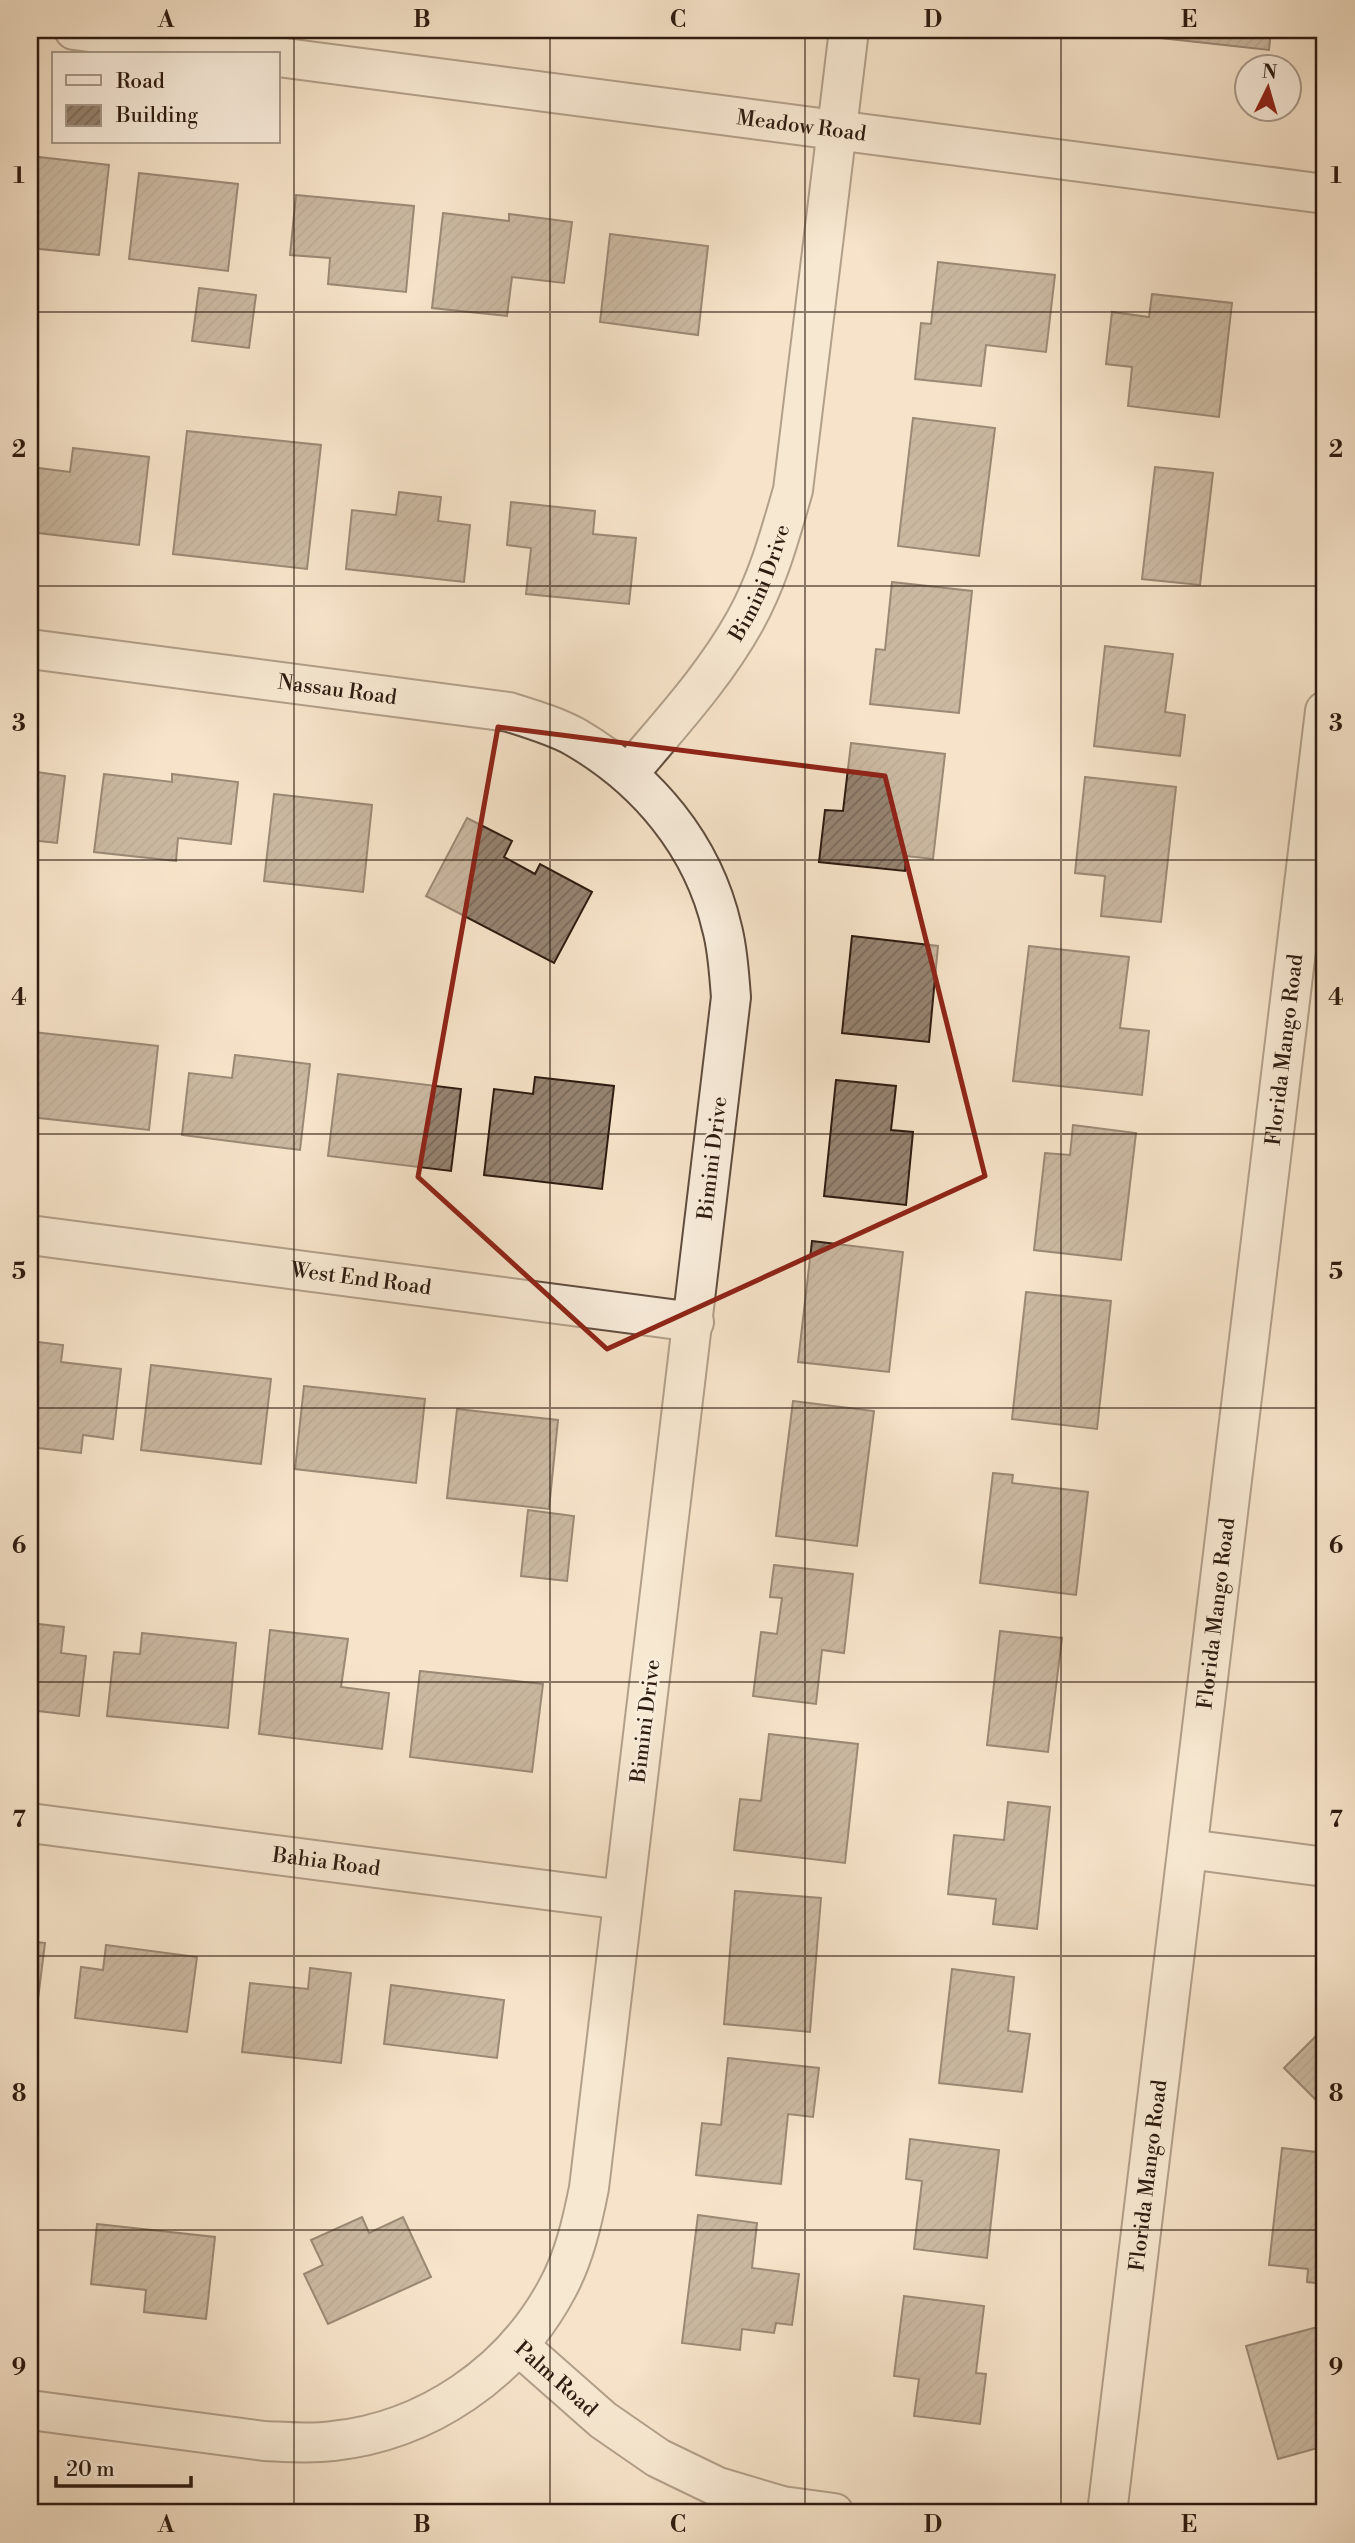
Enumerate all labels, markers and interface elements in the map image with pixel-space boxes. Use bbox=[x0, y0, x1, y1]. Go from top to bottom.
text: A bbox=[157, 6, 175, 34]
text: B bbox=[413, 6, 431, 34]
text: C bbox=[670, 6, 686, 34]
text: D bbox=[924, 6, 942, 34]
text: E bbox=[1181, 6, 1197, 34]
legend bbox=[52, 52, 280, 144]
north arrow bbox=[1232, 52, 1302, 122]
text: N bbox=[1261, 59, 1278, 85]
text: Road bbox=[116, 69, 165, 95]
text: Building bbox=[115, 103, 198, 129]
street label: Meadow Road bbox=[735, 105, 868, 148]
text: 1 bbox=[13, 162, 25, 190]
text: 1 bbox=[1330, 162, 1342, 190]
text: 2 bbox=[12, 436, 26, 464]
text: 2 bbox=[1329, 436, 1343, 464]
street label: Bimini Drive bbox=[724, 522, 796, 647]
street label: Nassau Road bbox=[276, 670, 398, 711]
text: 3 bbox=[12, 710, 26, 738]
text: 3 bbox=[1329, 710, 1343, 738]
street label: Florida Mango Road bbox=[1261, 953, 1310, 1147]
text: 4 bbox=[11, 984, 27, 1012]
text: 4 bbox=[1328, 984, 1344, 1012]
street label: Bimini Drive bbox=[692, 1095, 733, 1222]
street label: West End Road bbox=[288, 1257, 433, 1301]
text: 5 bbox=[12, 1258, 26, 1286]
text: 5 bbox=[1329, 1258, 1343, 1286]
street label: Florida Mango Road bbox=[1192, 1516, 1241, 1711]
text: 6 bbox=[12, 1532, 26, 1560]
text: 6 bbox=[1329, 1532, 1343, 1560]
street label: Bimini Drive bbox=[625, 1658, 666, 1785]
text: 7 bbox=[12, 1806, 26, 1834]
text: 7 bbox=[1329, 1806, 1343, 1834]
street label: Bahia Road bbox=[270, 1842, 382, 1882]
street label: Florida Mango Road bbox=[1124, 2078, 1173, 2273]
text: 8 bbox=[12, 2080, 26, 2108]
text: 8 bbox=[1329, 2080, 1343, 2108]
street label: Palm Road bbox=[509, 2336, 602, 2423]
text: 9 bbox=[12, 2354, 26, 2382]
text: 9 bbox=[1329, 2354, 1343, 2382]
scale bar bbox=[56, 2445, 191, 2489]
text: 20 m bbox=[66, 2457, 115, 2483]
text: A bbox=[157, 2511, 175, 2539]
text: B bbox=[413, 2511, 431, 2539]
text: C bbox=[670, 2511, 686, 2539]
text: D bbox=[924, 2511, 942, 2539]
text: E bbox=[1181, 2511, 1197, 2539]

